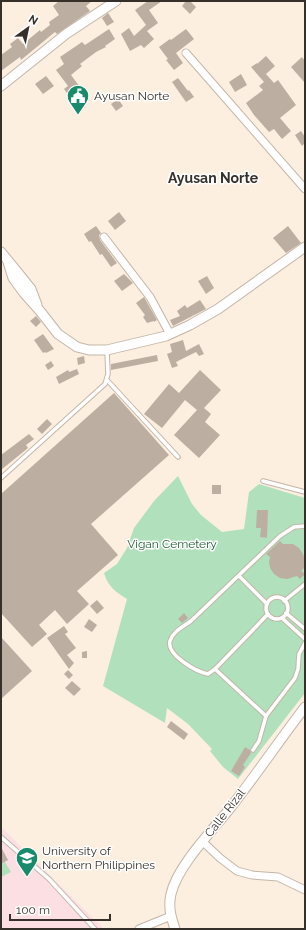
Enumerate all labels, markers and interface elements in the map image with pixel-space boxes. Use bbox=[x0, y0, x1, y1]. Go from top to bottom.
north arrow bbox=[8, 8, 48, 48]
text: N bbox=[26, 12, 40, 28]
public building icon: Ayusan Norte bbox=[65, 83, 91, 116]
place label: Ayusan Norte bbox=[94, 89, 169, 103]
district label: Ayusan Norte bbox=[168, 170, 259, 186]
park label: Vigan Cemetery bbox=[127, 537, 217, 551]
street label: Calle Rizal bbox=[202, 785, 249, 840]
place label: University of Northern Philippines bbox=[42, 844, 155, 872]
school or university icon: University of Northern Philippines bbox=[14, 845, 40, 878]
scale bar bbox=[10, 896, 110, 922]
text: 100 m bbox=[16, 903, 50, 917]

